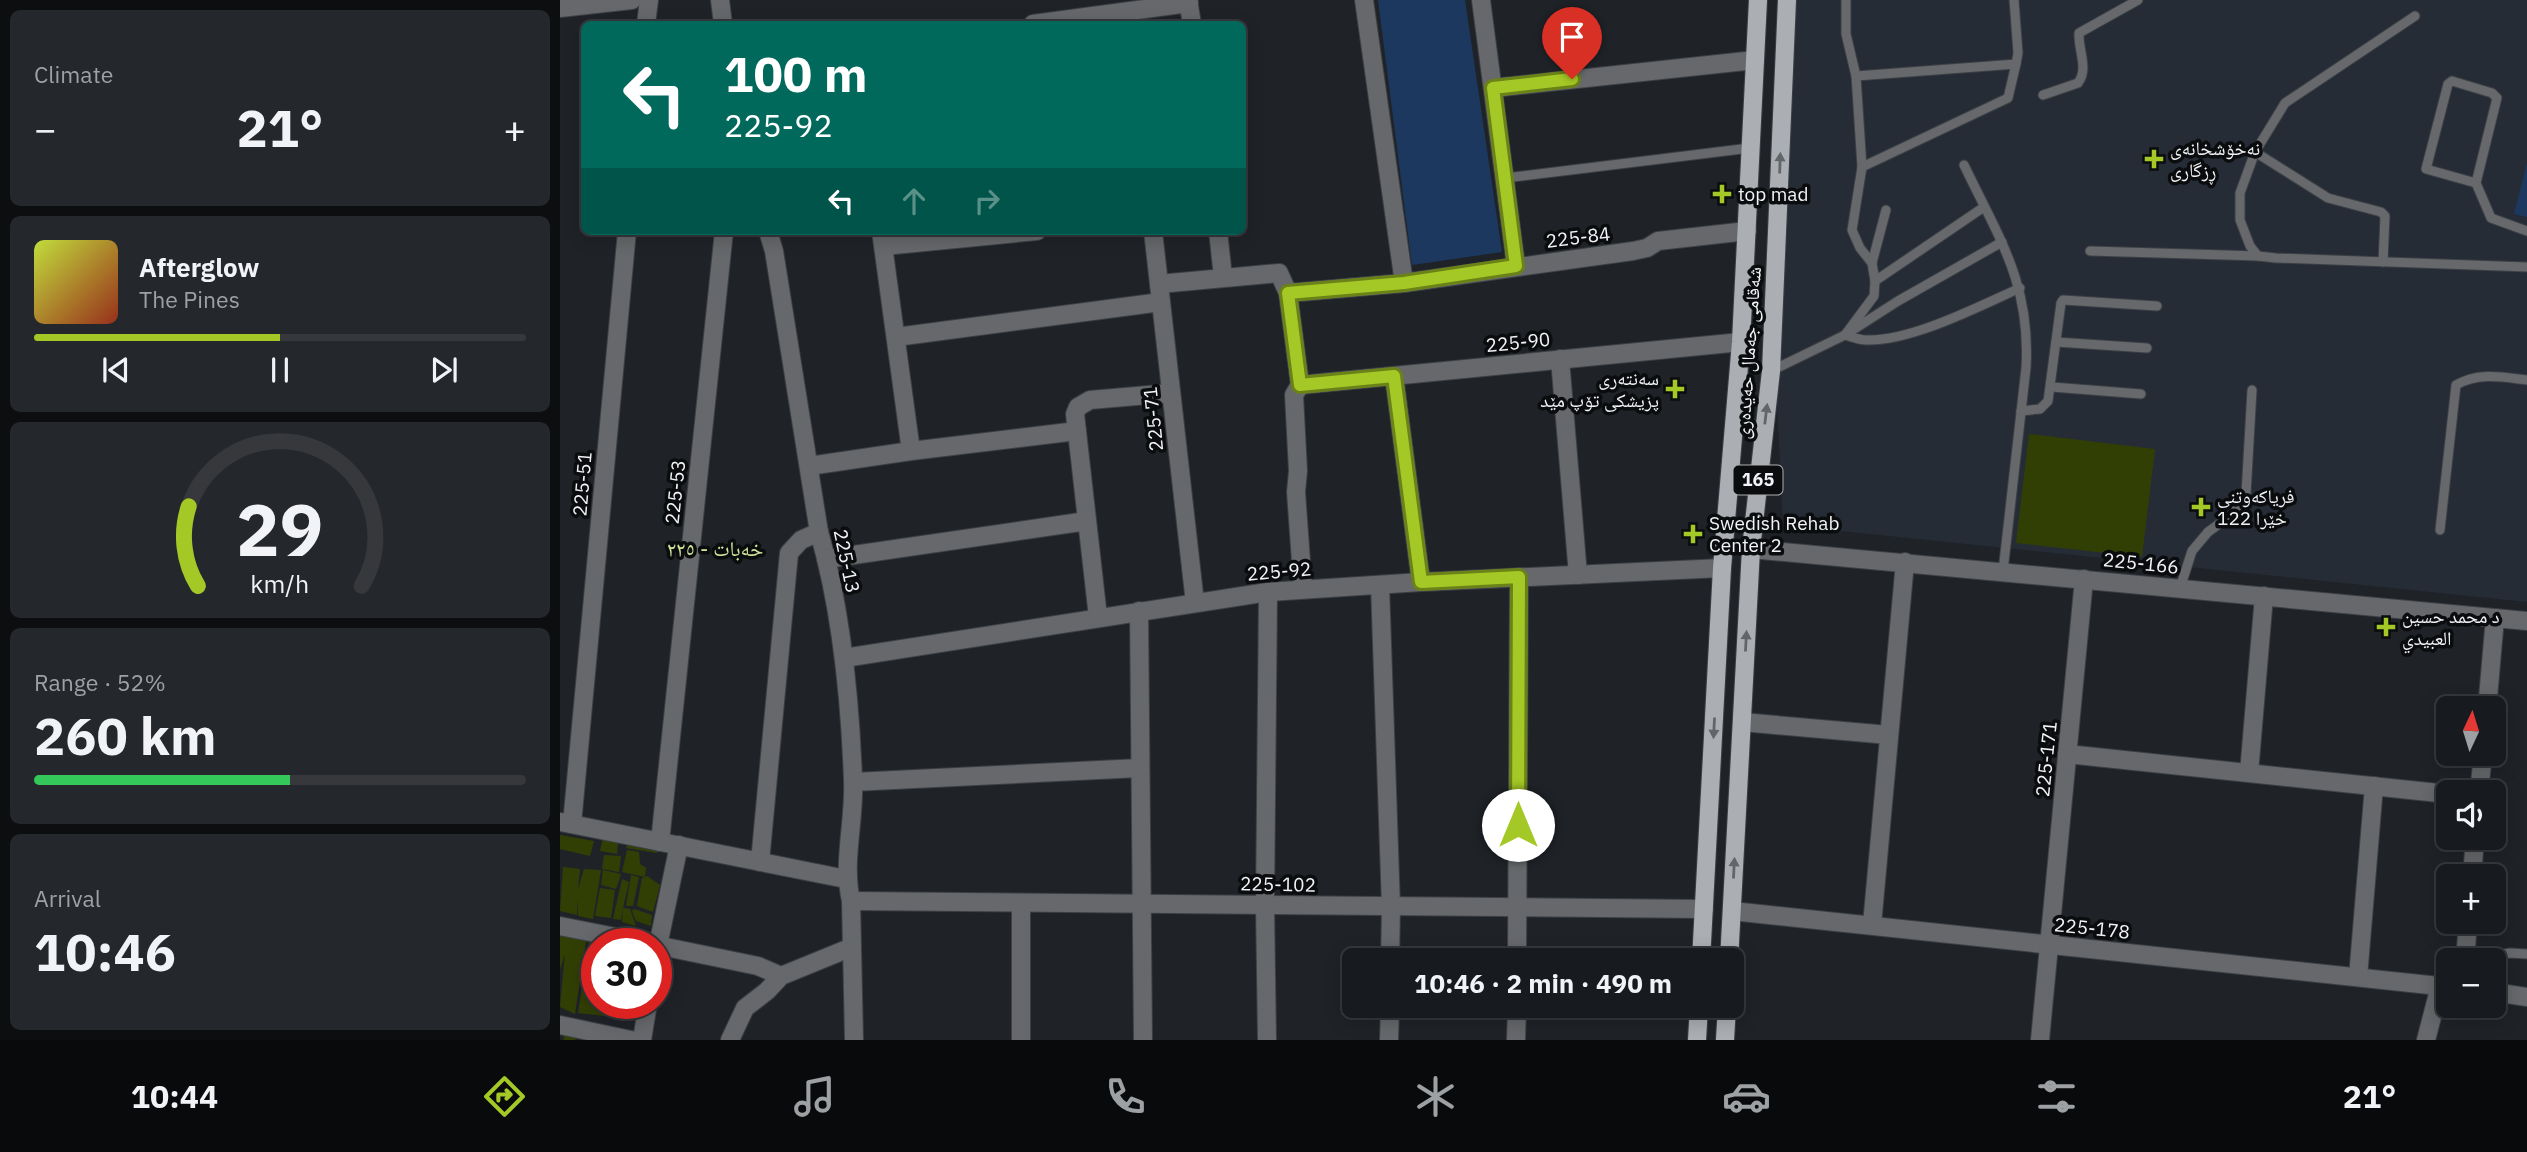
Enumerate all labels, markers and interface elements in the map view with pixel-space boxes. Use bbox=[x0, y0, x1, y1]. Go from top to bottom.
pin bbox=[1542, 7, 1602, 79]
icon: arrive bbox=[1553, 18, 1591, 56]
text: 100 m bbox=[724, 42, 868, 105]
icon: left bbox=[609, 49, 700, 140]
text: Climate bbox=[34, 59, 113, 89]
text: 21° bbox=[237, 94, 323, 161]
text: − bbox=[34, 104, 57, 153]
text: + bbox=[503, 104, 526, 153]
text: 225-92 bbox=[724, 104, 833, 146]
place label: نەخۆشخانەی ڕزگاری bbox=[2170, 136, 2260, 185]
marker: نەخۆشخانەی ڕزگاری bbox=[2144, 149, 2164, 169]
one-way arrow bbox=[1775, 152, 1786, 174]
icon: left bbox=[822, 182, 860, 220]
icon: ahead bbox=[895, 182, 933, 220]
icon: right bbox=[968, 182, 1006, 220]
place label: top mad bbox=[1738, 182, 1809, 206]
marker: top mad bbox=[1712, 184, 1732, 204]
street label: 225-84 bbox=[1544, 221, 1612, 253]
text: Afterglow bbox=[139, 250, 259, 284]
street label: شەقامی جەمال حەیدەری bbox=[1730, 266, 1766, 440]
text: The Pines bbox=[139, 284, 240, 314]
street label: 225-90 bbox=[1485, 327, 1551, 357]
icon: previous bbox=[97, 351, 135, 389]
icon: pause bbox=[261, 351, 299, 389]
icon: next bbox=[425, 351, 463, 389]
place label: سەنتەری پزیشکی تۆپ مێد bbox=[1540, 366, 1659, 412]
marker: سەنتەری پزیشکی تۆپ مێد bbox=[1665, 379, 1685, 399]
street label: 225-71 bbox=[1138, 386, 1168, 452]
one-way arrow bbox=[1761, 403, 1772, 425]
street label: 225-51 bbox=[567, 451, 597, 517]
street label: 225-53 bbox=[660, 459, 690, 525]
road number: 165 bbox=[1734, 466, 1782, 494]
text: 29 bbox=[236, 481, 324, 576]
place label: فریاکەوتنی خێرا 122 bbox=[2217, 484, 2294, 530]
marker: فریاکەوتنی خێرا 122 bbox=[2191, 497, 2211, 517]
place label: Swedish Rehab Center 2 bbox=[1709, 511, 1840, 557]
marker: Swedish Rehab Center 2 bbox=[1683, 524, 1703, 544]
street label: 225-13 bbox=[829, 527, 865, 595]
district label: خەبات - ٢٢٥ bbox=[667, 534, 763, 562]
street label: 225-166 bbox=[2102, 547, 2180, 579]
street label: 225-92 bbox=[1246, 556, 1312, 586]
text: km/h bbox=[251, 567, 309, 600]
place label: د محمد حسين العبيدي bbox=[2402, 604, 2500, 654]
marker: د محمد حسين العبيدي bbox=[2376, 617, 2396, 637]
one-way arrow bbox=[1741, 630, 1752, 652]
text: Range · 52% bbox=[34, 667, 166, 697]
north arrow bbox=[2436, 696, 2506, 766]
map controls bbox=[2436, 696, 2506, 1018]
text: 260 km bbox=[34, 702, 216, 769]
one-way arrow bbox=[1708, 718, 1719, 740]
street label: 225-171 bbox=[2030, 720, 2062, 798]
button: sound bbox=[2436, 780, 2506, 850]
position arrow bbox=[1481, 788, 1555, 862]
one-way arrow bbox=[1729, 857, 1740, 879]
button: + bbox=[2436, 864, 2506, 934]
street label: 225-102 bbox=[1240, 871, 1316, 897]
text: Arrival bbox=[34, 883, 101, 913]
street label: 225-178 bbox=[2053, 912, 2131, 944]
text: 10:46 bbox=[34, 918, 176, 985]
speed limit sign: 30 bbox=[581, 928, 672, 1019]
button: − bbox=[2436, 948, 2506, 1018]
text: 10:46 · 2 min · 490 m bbox=[1414, 966, 1672, 1000]
icon: directions bbox=[480, 1072, 529, 1121]
icon: music bbox=[790, 1072, 839, 1121]
icon: phone bbox=[1101, 1072, 1150, 1121]
icon: climate bbox=[1411, 1072, 1460, 1121]
icon: car bbox=[1722, 1072, 1771, 1121]
icon: filters bbox=[2032, 1072, 2081, 1121]
text: 10:44 bbox=[131, 1075, 218, 1117]
text: 21° bbox=[2343, 1075, 2396, 1117]

